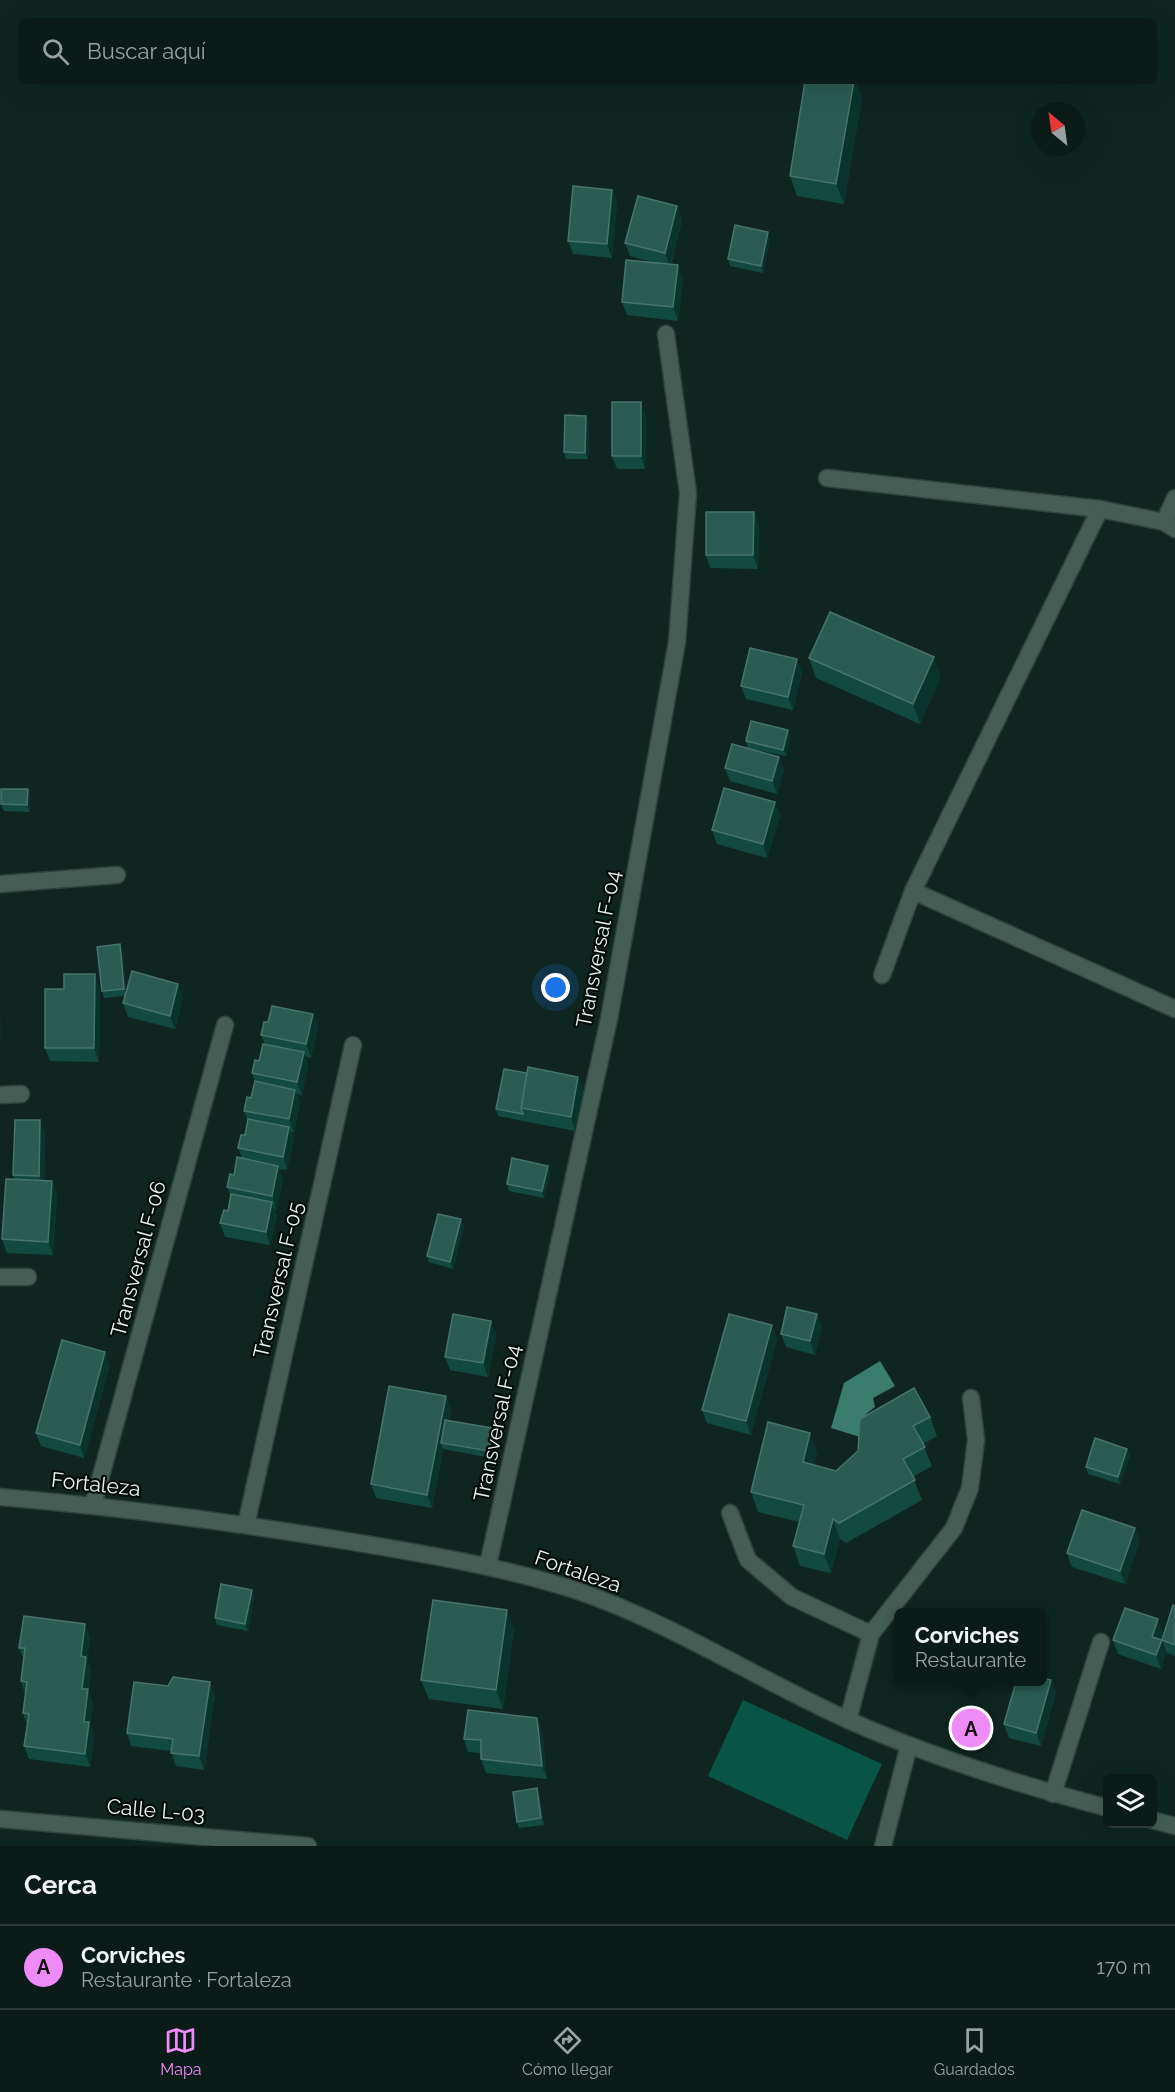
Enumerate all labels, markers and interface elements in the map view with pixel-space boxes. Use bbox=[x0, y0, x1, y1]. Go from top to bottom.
search box bbox=[18, 18, 1157, 84]
icon: search bbox=[39, 35, 72, 68]
text: Buscar aquí bbox=[87, 38, 206, 64]
north arrow bbox=[1031, 102, 1085, 156]
street label: Transversal F-04 bbox=[571, 868, 625, 1030]
your location bbox=[541, 973, 570, 1002]
street label: Transversal F-06 bbox=[105, 1178, 171, 1340]
street label: Transversal F-05 bbox=[248, 1199, 308, 1361]
street label: Transversal F-04 bbox=[468, 1342, 526, 1504]
street label: Fortaleza bbox=[50, 1467, 142, 1501]
street label: Fortaleza bbox=[532, 1545, 624, 1597]
popup bbox=[894, 1608, 1047, 1686]
text: Corviches bbox=[915, 1622, 1019, 1648]
text: Restaurante bbox=[915, 1648, 1026, 1672]
pin: A bbox=[952, 1706, 990, 1750]
map controls bbox=[1103, 1774, 1157, 1828]
button: layers bbox=[1103, 1774, 1157, 1828]
street label: Calle L-03 bbox=[106, 1793, 206, 1827]
text: Cerca bbox=[24, 1870, 97, 1900]
text: Corviches bbox=[81, 1942, 185, 1968]
text: A bbox=[37, 1955, 50, 1979]
text: 170 m bbox=[1096, 1955, 1151, 1979]
text: Restaurante · Fortaleza bbox=[81, 1968, 292, 1992]
tab: Mapa bbox=[160, 2024, 202, 2079]
tab: Cómo llegar bbox=[522, 2024, 613, 2079]
tab: Guardados bbox=[934, 2024, 1015, 2079]

